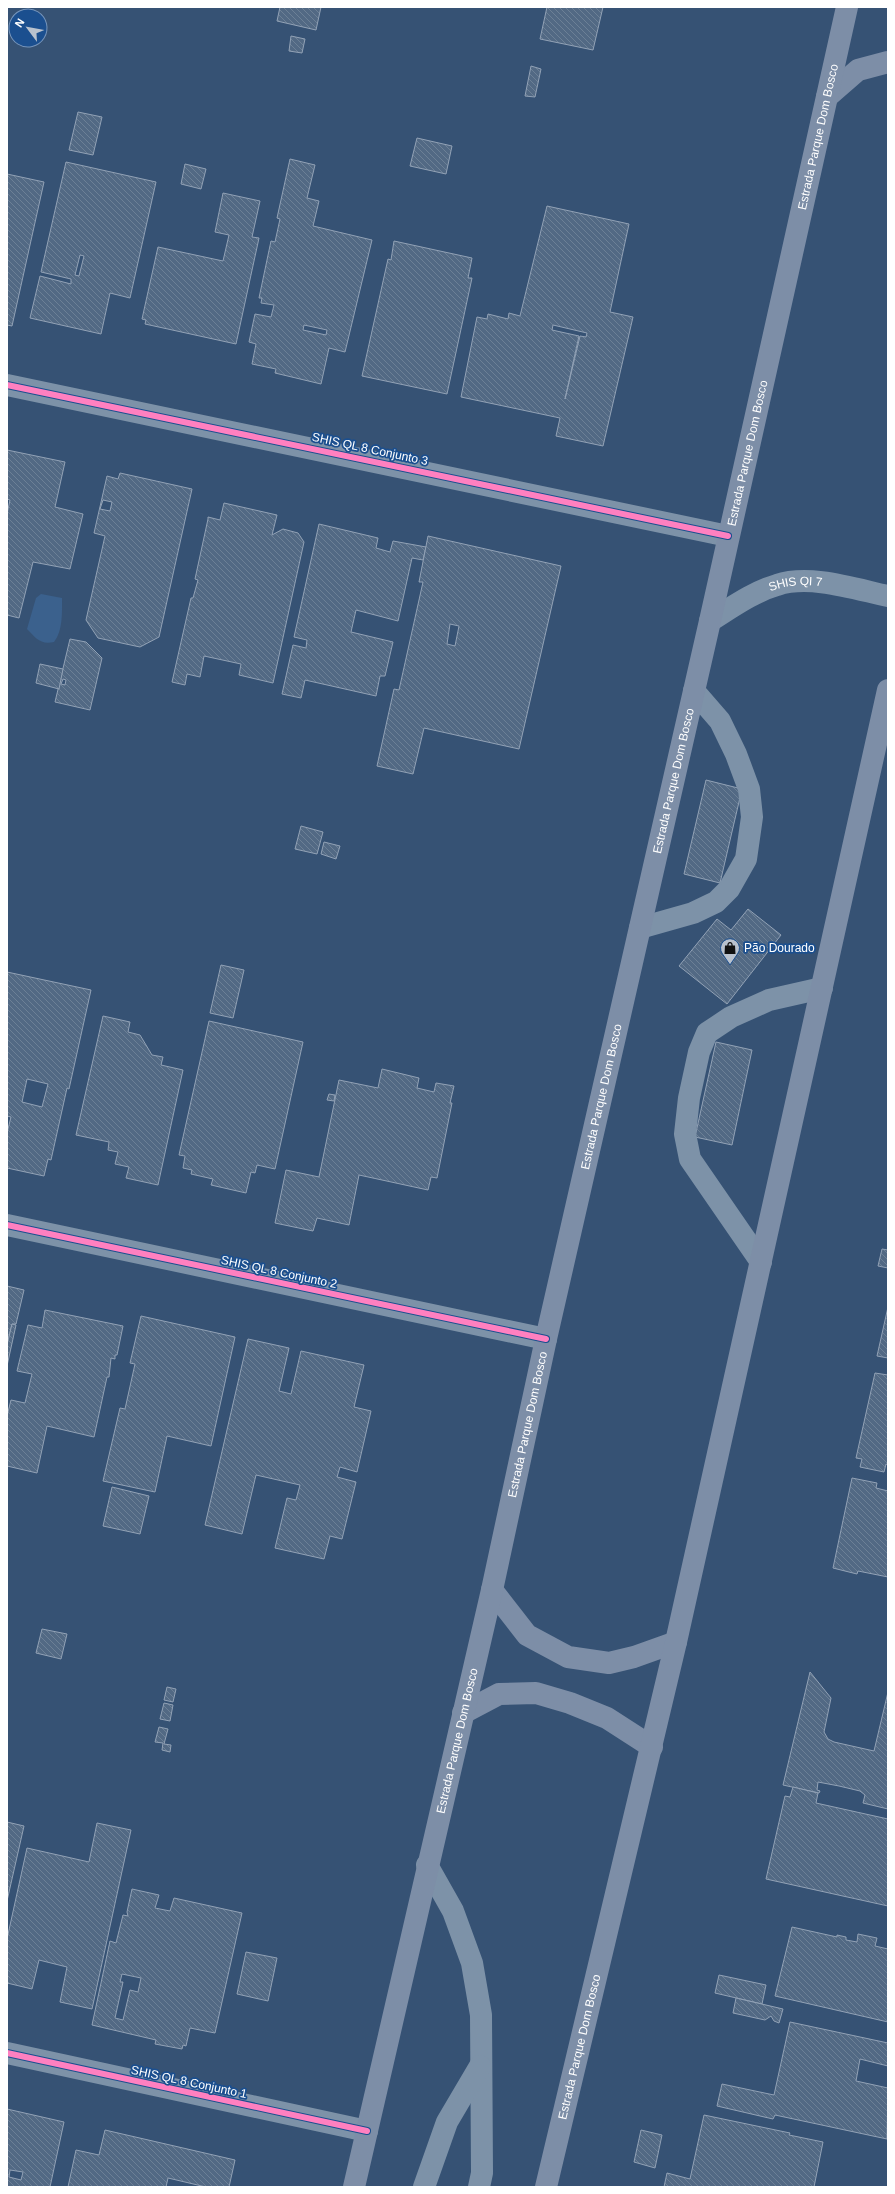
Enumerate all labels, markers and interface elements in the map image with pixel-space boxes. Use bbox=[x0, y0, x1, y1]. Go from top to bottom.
north arrow bbox=[8, 8, 48, 48]
text: N bbox=[12, 16, 27, 29]
street label: Estrada Parque Dom Bosco bbox=[795, 62, 841, 211]
street label: Estrada Parque Dom Bosco bbox=[724, 379, 771, 527]
street label: SHIS QL 8 Conjunto 3 bbox=[311, 430, 430, 468]
street label: SHIS QI 7 bbox=[767, 574, 823, 594]
street label: Estrada Parque Dom Bosco bbox=[650, 706, 697, 855]
shop icon: Pão Dourado bbox=[719, 937, 741, 965]
place label: Pão Dourado bbox=[744, 941, 815, 955]
street label: Estrada Parque Dom Bosco bbox=[578, 1022, 625, 1171]
street label: SHIS QL 8 Conjunto 2 bbox=[220, 1253, 339, 1291]
street label: Estrada Parque Dom Bosco bbox=[505, 1350, 550, 1499]
street label: Estrada Parque Dom Bosco bbox=[434, 1666, 481, 1815]
street label: Estrada Parque Dom Bosco bbox=[555, 1973, 604, 2121]
street label: SHIS QL 8 Conjunto 1 bbox=[130, 2063, 249, 2101]

